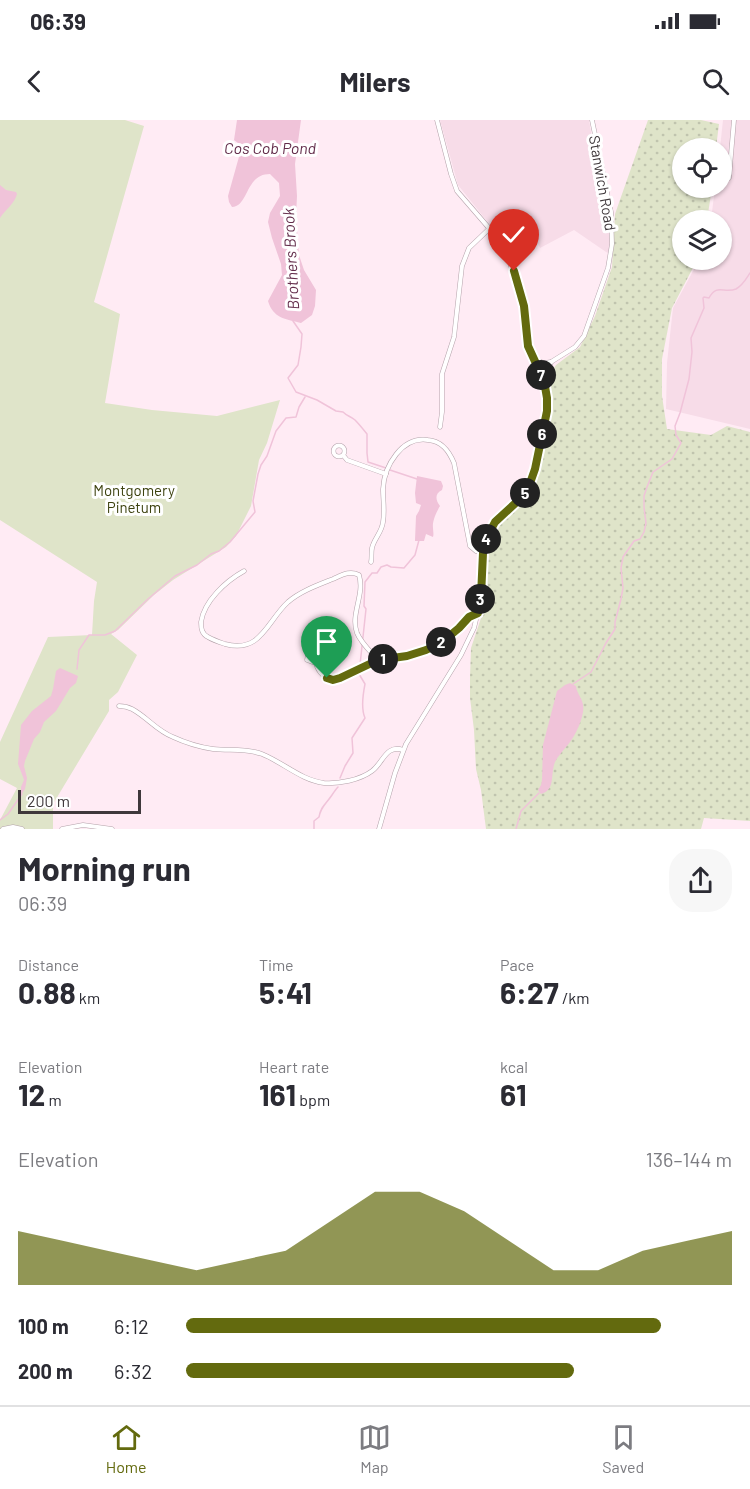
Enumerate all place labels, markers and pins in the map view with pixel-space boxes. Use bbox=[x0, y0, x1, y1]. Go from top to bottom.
pin bbox=[488, 209, 539, 271]
pin: 7 bbox=[526, 360, 556, 390]
pin: 6 bbox=[527, 419, 557, 449]
pin: 5 bbox=[510, 478, 540, 508]
pin: 4 bbox=[471, 524, 501, 554]
pin: 3 bbox=[465, 584, 495, 614]
pin bbox=[301, 616, 352, 678]
pin: 2 bbox=[426, 627, 456, 657]
pin: 1 bbox=[368, 644, 398, 674]

